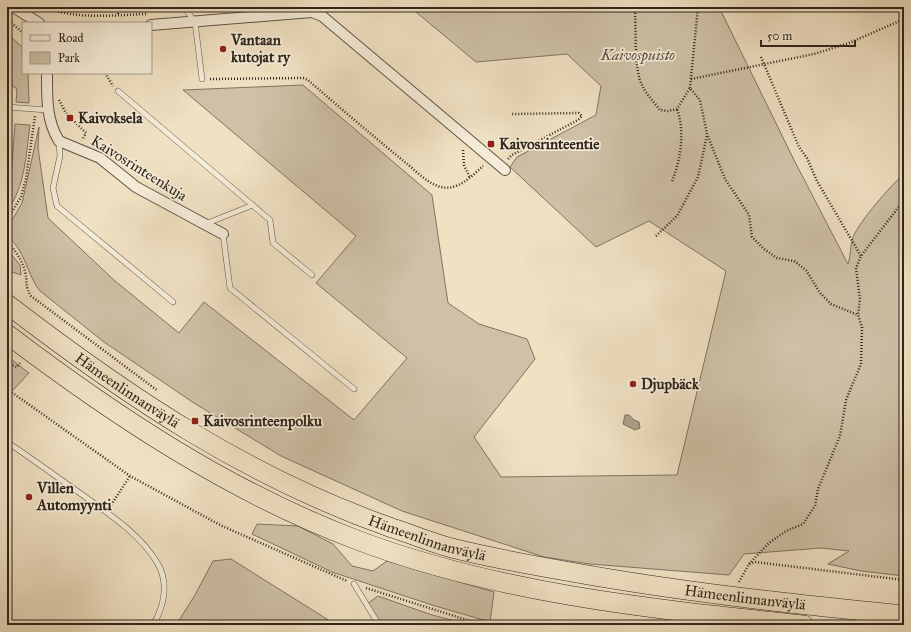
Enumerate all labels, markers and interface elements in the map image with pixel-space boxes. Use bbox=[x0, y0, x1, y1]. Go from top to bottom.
legend bbox=[22, 22, 152, 74]
scale bar bbox=[761, 22, 855, 48]
text: 50 m bbox=[767, 29, 792, 43]
text: Road bbox=[58, 31, 84, 45]
place label: Vantaan kutojat ry bbox=[230, 31, 291, 67]
marker: Vantaan kutojat ry bbox=[218, 44, 228, 54]
park label: Kaivospuisto bbox=[600, 46, 675, 65]
text: Park bbox=[58, 51, 80, 65]
place label: Kaivoksela bbox=[78, 109, 143, 127]
marker: Kaivoksela bbox=[65, 113, 75, 123]
street label: Kaivosrinteenkuja bbox=[88, 131, 191, 205]
place label: Kaivosrinteentie bbox=[499, 135, 600, 153]
marker: Kaivosrinteentie bbox=[486, 139, 496, 149]
street label: Hämeenlinnanväylä bbox=[72, 349, 183, 432]
place label: Djupbäck bbox=[641, 375, 700, 394]
marker: Djupbäck bbox=[628, 379, 638, 389]
place label: Kaivosrinteenpolku bbox=[203, 412, 322, 431]
marker: Kaivosrinteenpolku bbox=[190, 416, 200, 426]
place label: Villen Automyynti bbox=[36, 479, 113, 515]
marker: Villen Automyynti bbox=[24, 492, 34, 502]
street label: Hämeenlinnanväylä bbox=[366, 511, 488, 565]
street label: Hämeenlinnanväylä bbox=[683, 581, 807, 614]

